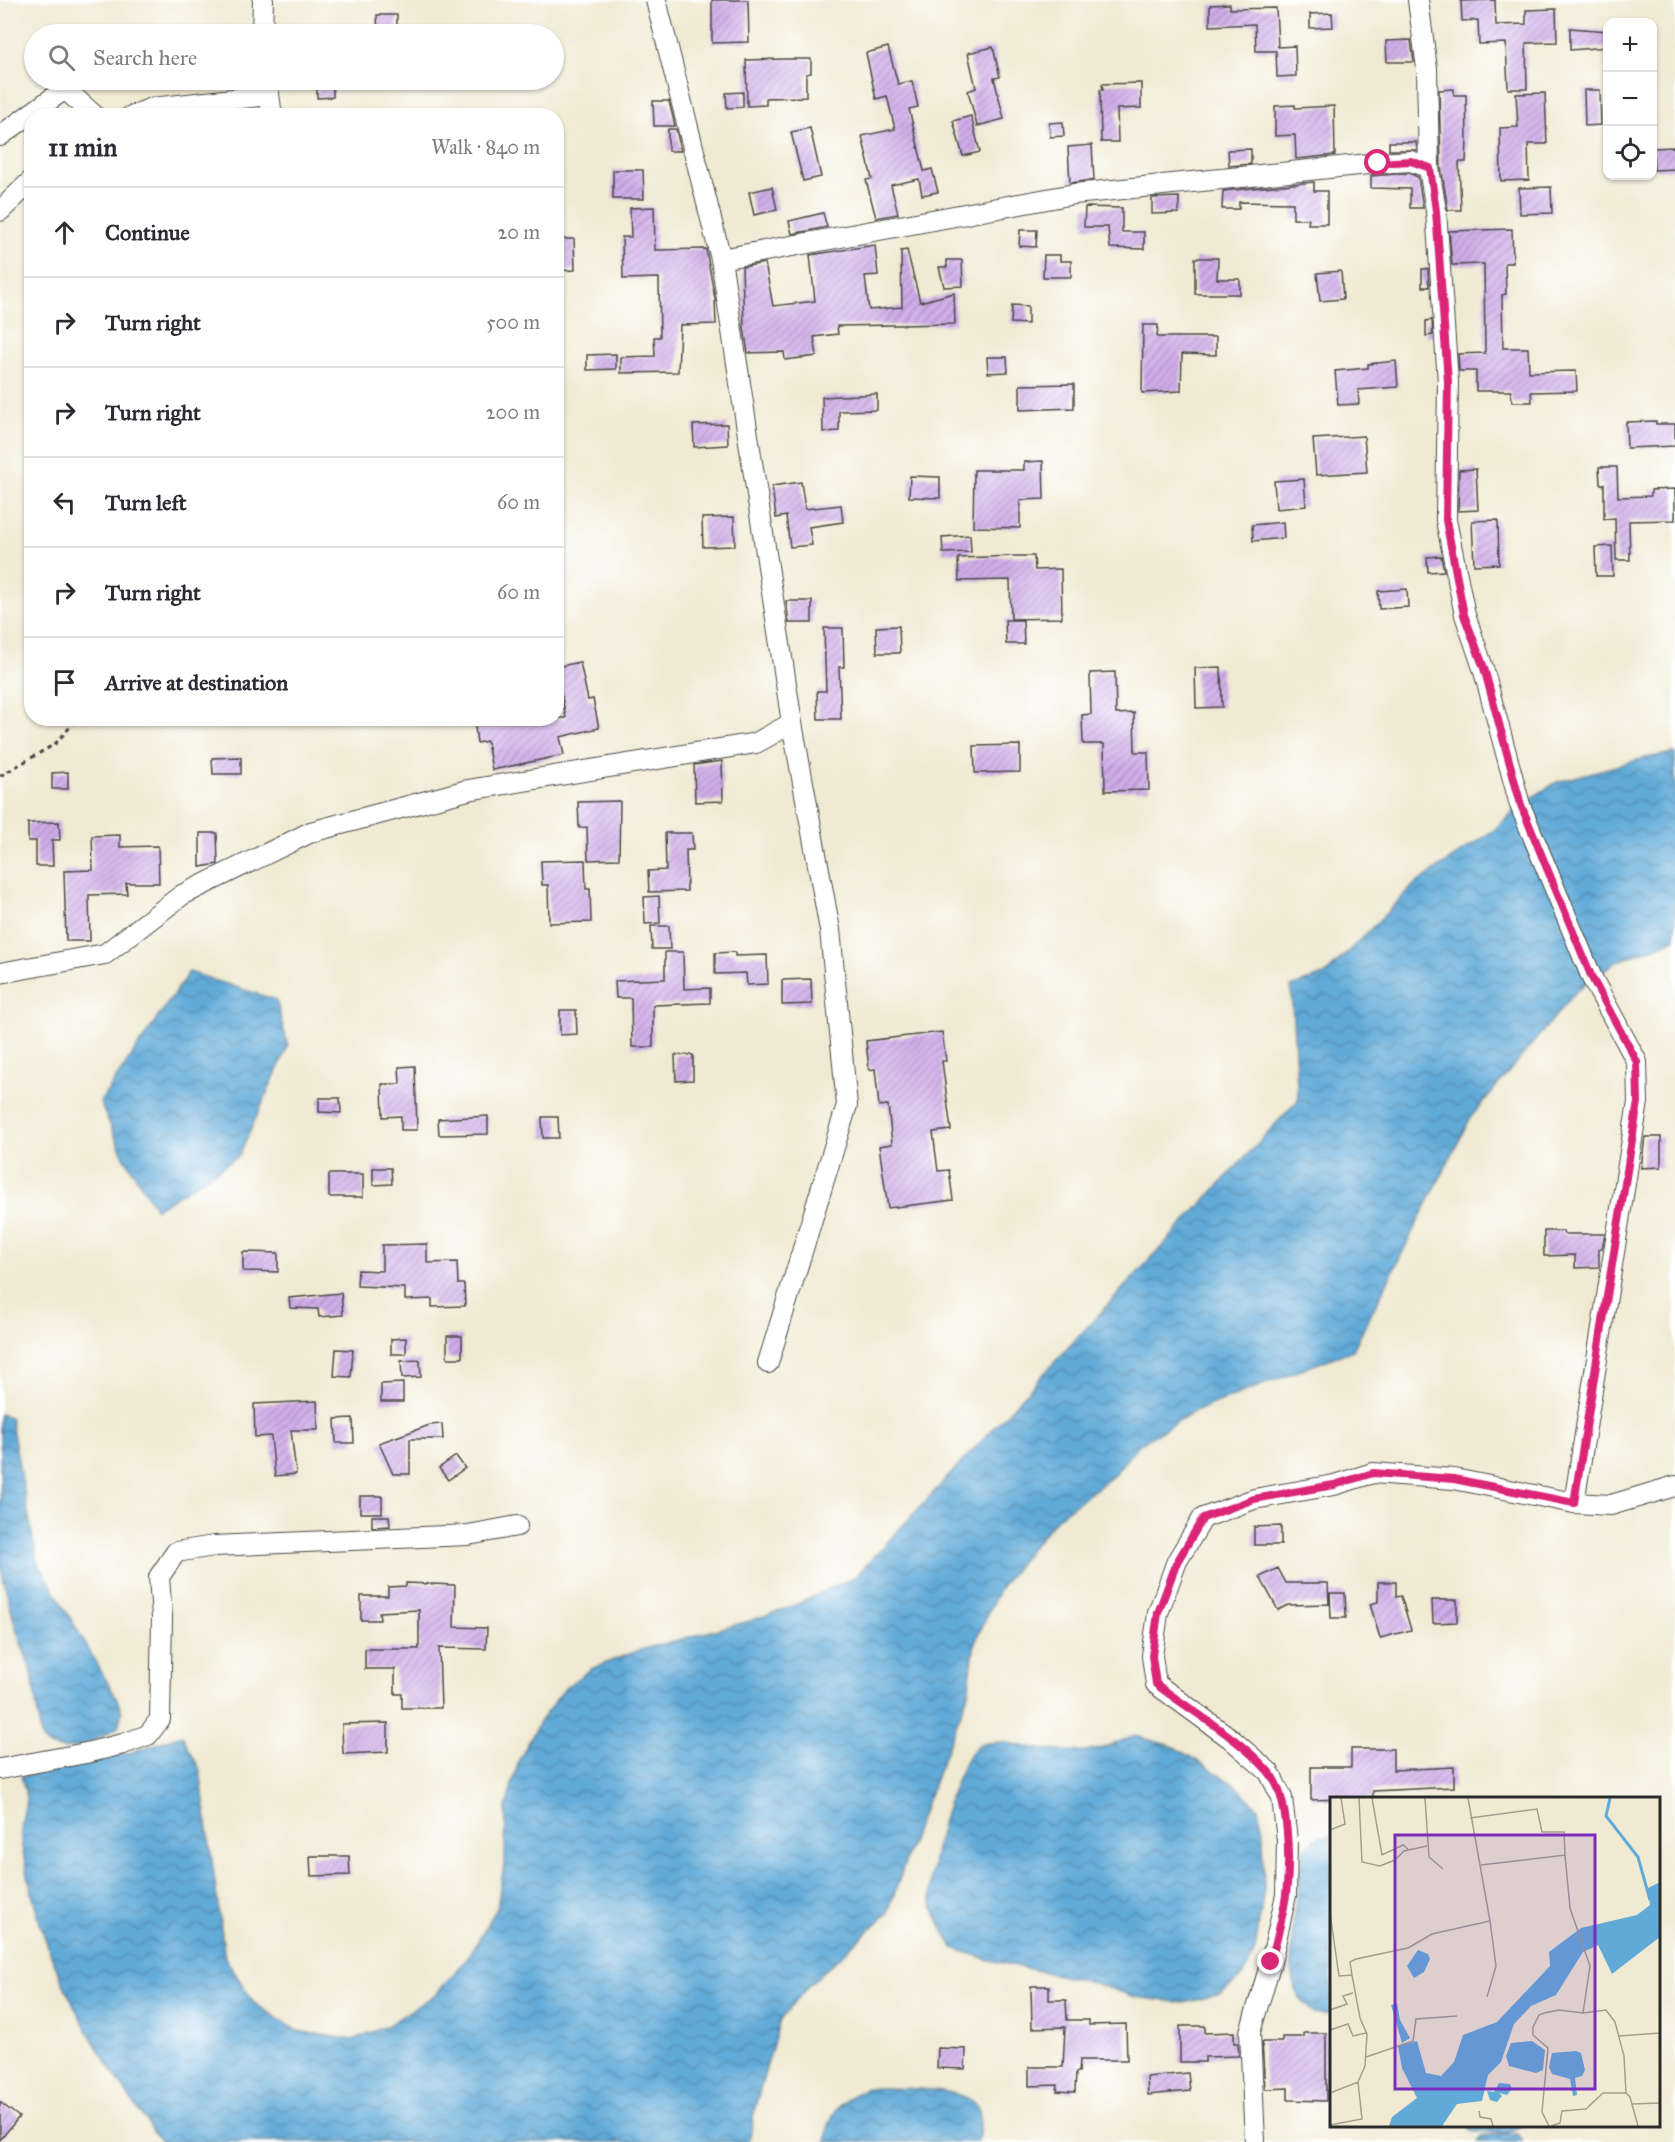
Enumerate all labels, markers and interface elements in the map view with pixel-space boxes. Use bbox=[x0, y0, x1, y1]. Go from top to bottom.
map controls bbox=[1603, 18, 1657, 180]
button: + bbox=[1603, 18, 1657, 72]
search box bbox=[24, 24, 564, 90]
icon: search bbox=[45, 41, 78, 74]
text: Search here bbox=[93, 44, 197, 71]
button: − bbox=[1603, 72, 1657, 126]
button: locate bbox=[1603, 126, 1657, 180]
text: 11 min bbox=[48, 131, 117, 163]
text: Walk · 840 m bbox=[431, 135, 540, 159]
route start bbox=[1364, 149, 1390, 175]
icon: ahead bbox=[48, 216, 81, 249]
text: Continue bbox=[105, 219, 190, 246]
text: 20 m bbox=[497, 220, 540, 244]
icon: right bbox=[48, 306, 81, 339]
text: Turn right bbox=[105, 309, 201, 336]
text: 500 m bbox=[486, 310, 540, 334]
icon: right bbox=[48, 396, 81, 429]
text: Turn right bbox=[105, 399, 201, 426]
text: 200 m bbox=[486, 400, 540, 424]
icon: left bbox=[48, 486, 81, 519]
text: Turn left bbox=[105, 489, 187, 516]
text: 60 m bbox=[497, 490, 540, 514]
icon: right bbox=[48, 576, 81, 609]
text: Turn right bbox=[105, 579, 201, 606]
text: 60 m bbox=[497, 580, 540, 604]
icon: arrive bbox=[48, 666, 81, 699]
text: Arrive at destination bbox=[105, 669, 288, 696]
inset map bbox=[1330, 1797, 1660, 2127]
route end bbox=[1257, 1948, 1283, 1974]

